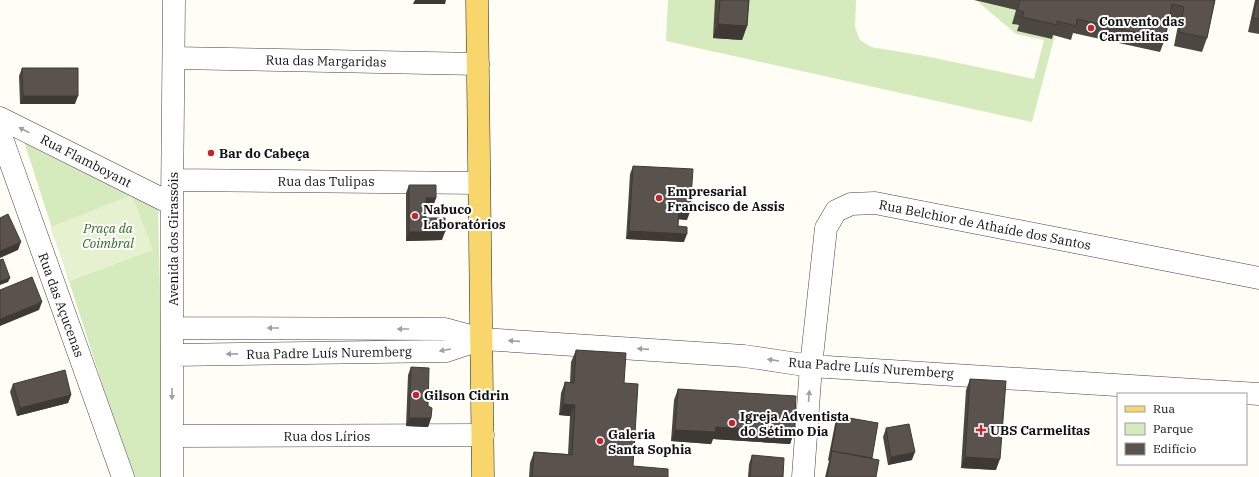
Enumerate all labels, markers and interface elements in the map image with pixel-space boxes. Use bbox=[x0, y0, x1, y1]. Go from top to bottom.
place label: Convento das Carmelitas bbox=[1099, 13, 1185, 45]
marker: Convento das Carmelitas bbox=[1086, 23, 1096, 33]
street label: Rua das Margaridas bbox=[266, 51, 386, 71]
one-way arrow bbox=[19, 127, 30, 133]
street label: Rua Flamboyant bbox=[37, 131, 135, 192]
place label: Bar do Cabeça bbox=[219, 145, 310, 162]
marker: Bar do Cabeça bbox=[206, 148, 216, 158]
street label: Avenida dos Girassóis bbox=[165, 172, 182, 306]
street label: Rua das Tulipas bbox=[278, 173, 375, 190]
place label: Empresarial Francisco de Assis bbox=[667, 183, 785, 215]
marker: Empresarial Francisco de Assis bbox=[654, 193, 664, 203]
street label: Rua Belchior de Athaíde dos Santos bbox=[877, 196, 1093, 254]
place label: Nabuco Laboratórios bbox=[423, 201, 506, 233]
marker: Nabuco Laboratórios bbox=[410, 211, 420, 221]
park label: Praça da Coimbral bbox=[82, 220, 134, 252]
street label: Rua das Açucenas bbox=[34, 250, 88, 360]
one-way arrow bbox=[266, 325, 279, 331]
one-way arrow bbox=[396, 326, 409, 332]
one-way arrow bbox=[507, 338, 520, 344]
street label: Rua Padre Luís Nuremberg bbox=[246, 343, 412, 363]
one-way arrow bbox=[637, 346, 649, 353]
one-way arrow bbox=[439, 347, 451, 353]
one-way arrow bbox=[225, 351, 238, 357]
street label: Rua Padre Luís Nuremberg bbox=[788, 354, 954, 382]
one-way arrow bbox=[767, 357, 779, 363]
place label: Gilson Cidrin bbox=[424, 387, 509, 404]
one-way arrow bbox=[169, 388, 175, 401]
marker: Gilson Cidrin bbox=[411, 390, 421, 400]
one-way arrow bbox=[806, 390, 812, 402]
legend bbox=[1117, 393, 1247, 465]
text: Rua bbox=[1153, 401, 1175, 416]
place label: Igreja Adventista do Sétimo Dia bbox=[740, 408, 850, 440]
marker: Igreja Adventista do Sétimo Dia bbox=[727, 418, 737, 428]
text: Parque bbox=[1153, 421, 1193, 436]
place label: UBS Carmelitas bbox=[990, 422, 1091, 439]
marker: UBS Carmelitas bbox=[975, 424, 987, 436]
place label: Galeria Santa Sophia bbox=[608, 426, 692, 458]
street label: Rua dos Lírios bbox=[284, 428, 370, 445]
marker: Galeria Santa Sophia bbox=[595, 436, 605, 446]
text: Edifício bbox=[1153, 441, 1197, 456]

